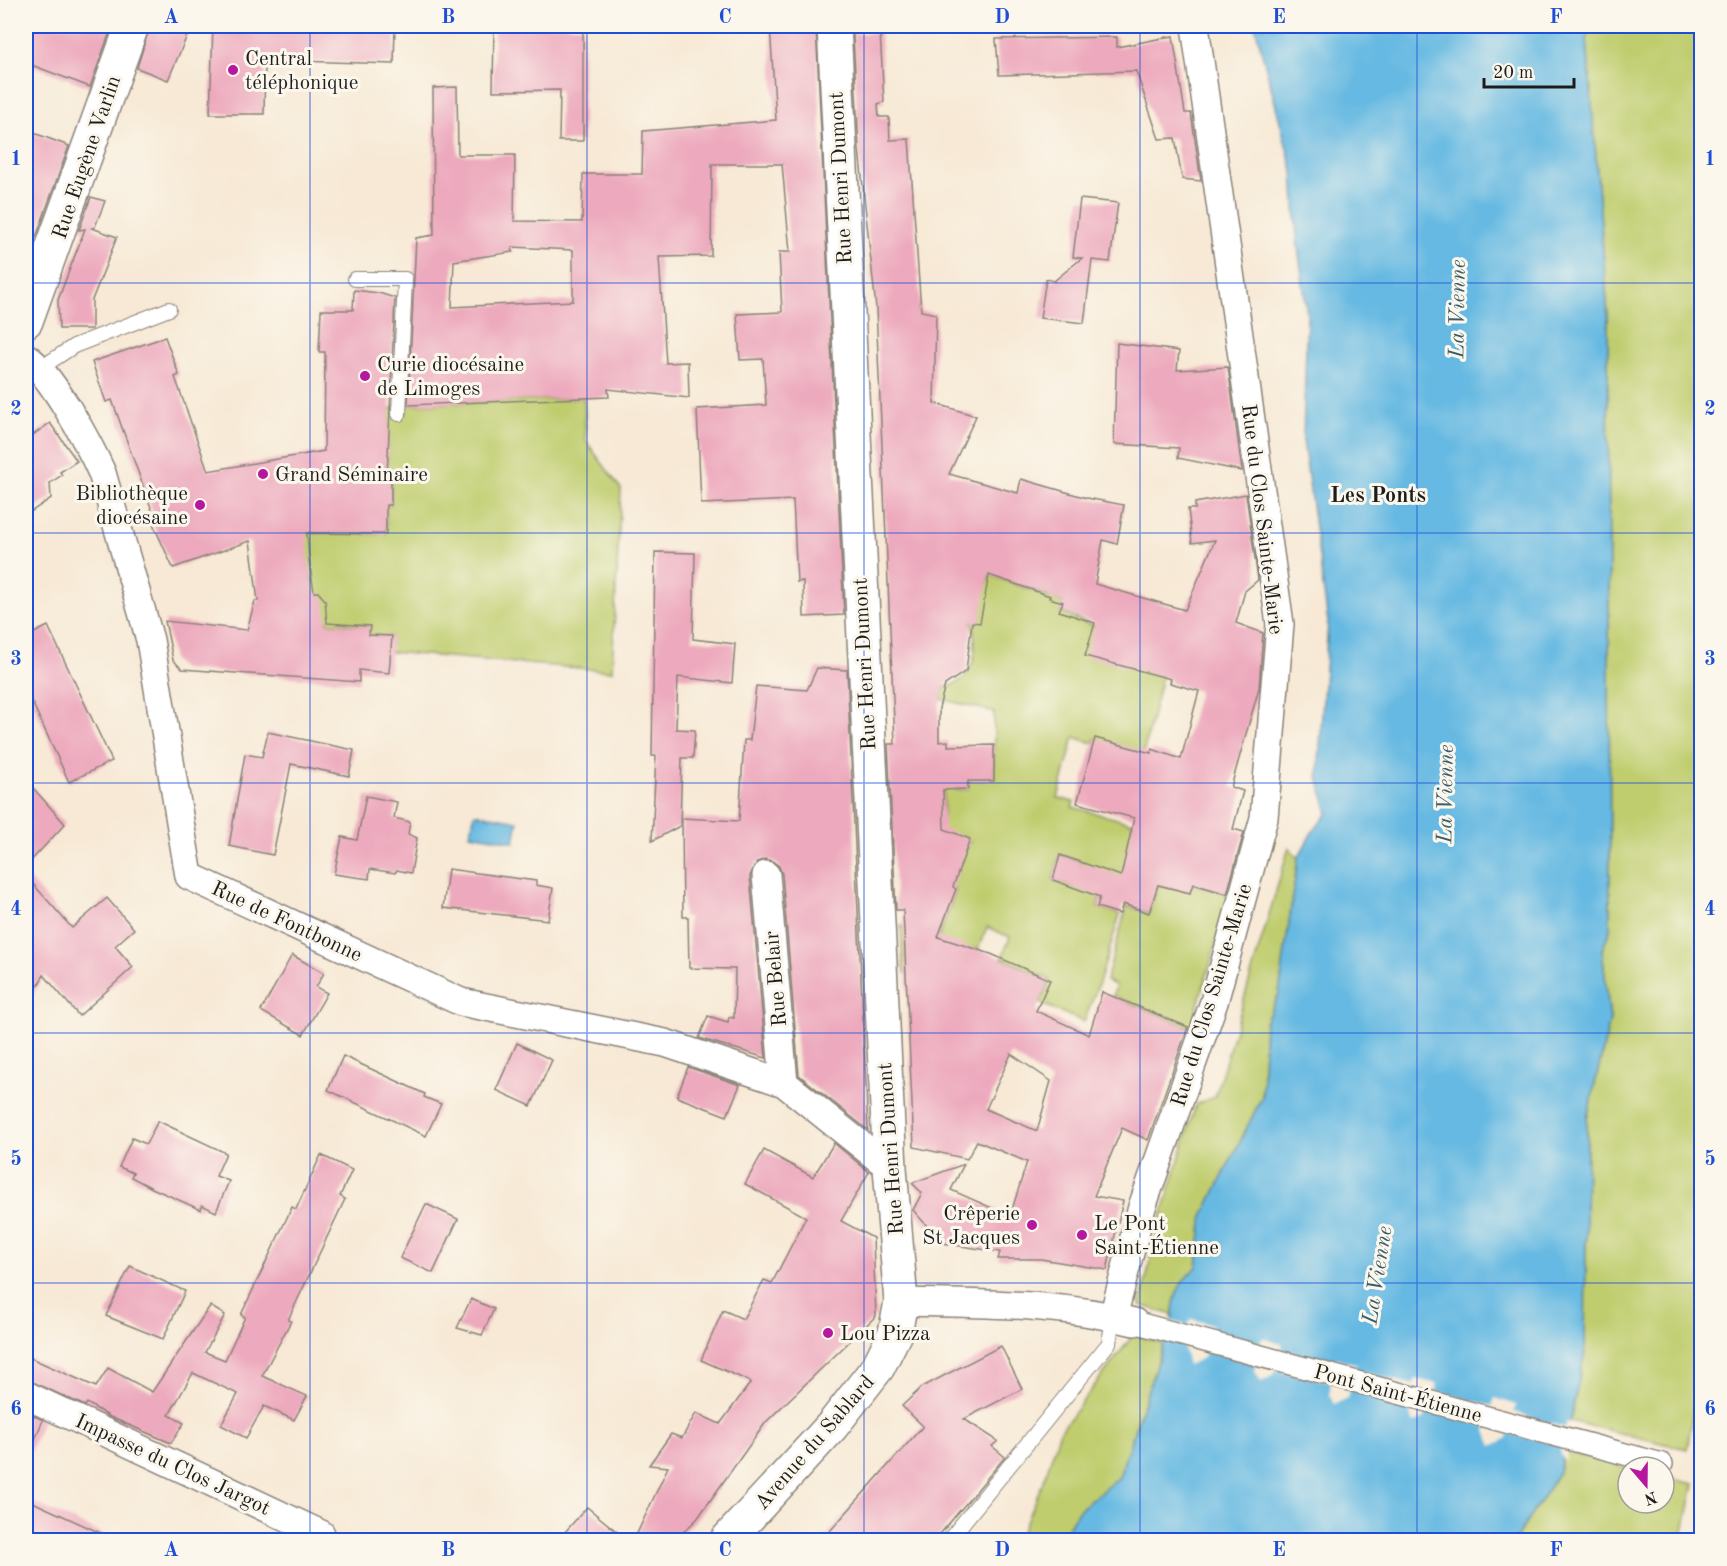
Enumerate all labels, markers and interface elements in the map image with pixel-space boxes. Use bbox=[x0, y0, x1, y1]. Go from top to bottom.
text: A bbox=[163, 8, 179, 28]
text: B bbox=[441, 8, 455, 28]
text: C bbox=[718, 8, 732, 28]
text: D bbox=[994, 8, 1010, 28]
text: E bbox=[1272, 8, 1286, 28]
text: F bbox=[1549, 8, 1563, 28]
place label: Central téléphonique bbox=[245, 49, 358, 94]
scale bar bbox=[1484, 51, 1574, 89]
marker: Central téléphonique bbox=[226, 63, 240, 77]
text: 20 m bbox=[1493, 64, 1533, 82]
street label: Rue Eugène Varlin bbox=[50, 73, 125, 242]
street label: Rue Henri Dumont bbox=[826, 91, 857, 265]
text: 1 bbox=[10, 150, 22, 170]
text: 1 bbox=[1704, 150, 1716, 170]
water label: La Vienne bbox=[1446, 259, 1470, 360]
place label: Curie diocésaine de Limoges bbox=[377, 355, 524, 400]
marker: Curie diocésaine de Limoges bbox=[358, 369, 372, 383]
text: 2 bbox=[10, 400, 22, 420]
text: 2 bbox=[1704, 400, 1716, 420]
street label: Rue du Clos Sainte-Marie bbox=[1237, 403, 1286, 636]
place label: Grand Séminaire bbox=[275, 465, 428, 486]
marker: Grand Séminaire bbox=[256, 467, 270, 481]
place label: Bibliothèque diocésaine bbox=[75, 484, 188, 529]
district label: Les Ponts bbox=[1330, 485, 1426, 507]
marker: Bibliothèque diocésaine bbox=[193, 498, 207, 512]
street label: Rue Henri Dumont bbox=[850, 577, 881, 751]
text: 3 bbox=[10, 650, 22, 670]
text: 3 bbox=[1704, 650, 1716, 670]
water label: La Vienne bbox=[1434, 744, 1458, 845]
street label: Rue de Fontbonne bbox=[208, 878, 365, 966]
street label: Rue du Clos Sainte-Marie bbox=[1168, 881, 1256, 1109]
text: 4 bbox=[10, 900, 22, 920]
text: 4 bbox=[1704, 900, 1716, 920]
street label: Rue Belair bbox=[762, 930, 791, 1028]
street label: Rue Henri Dumont bbox=[875, 1062, 908, 1236]
text: 5 bbox=[10, 1149, 22, 1170]
text: 5 bbox=[1704, 1149, 1716, 1170]
place label: Crêperie St Jacques bbox=[922, 1204, 1020, 1249]
place label: Le Pont Saint-Étienne bbox=[1094, 1214, 1219, 1259]
marker: Crêperie St Jacques bbox=[1025, 1218, 1039, 1232]
water label: La Vienne bbox=[1359, 1225, 1397, 1327]
marker: Le Pont Saint-Étienne bbox=[1075, 1228, 1089, 1242]
place label: Lou Pizza bbox=[840, 1324, 930, 1345]
marker: Lou Pizza bbox=[821, 1326, 835, 1340]
street label: Pont Saint-Étienne bbox=[1311, 1358, 1485, 1427]
street label: Avenue du Sablard bbox=[751, 1372, 879, 1514]
text: 6 bbox=[10, 1400, 22, 1420]
text: 6 bbox=[1704, 1400, 1716, 1420]
street label: Impasse du Clos Jargot bbox=[72, 1411, 273, 1520]
north arrow bbox=[1616, 1455, 1676, 1515]
text: N bbox=[1641, 1488, 1659, 1507]
text: A bbox=[163, 1541, 179, 1561]
text: B bbox=[441, 1541, 455, 1561]
text: C bbox=[718, 1541, 732, 1561]
text: D bbox=[994, 1541, 1010, 1561]
text: E bbox=[1272, 1541, 1286, 1561]
text: F bbox=[1549, 1541, 1563, 1561]

